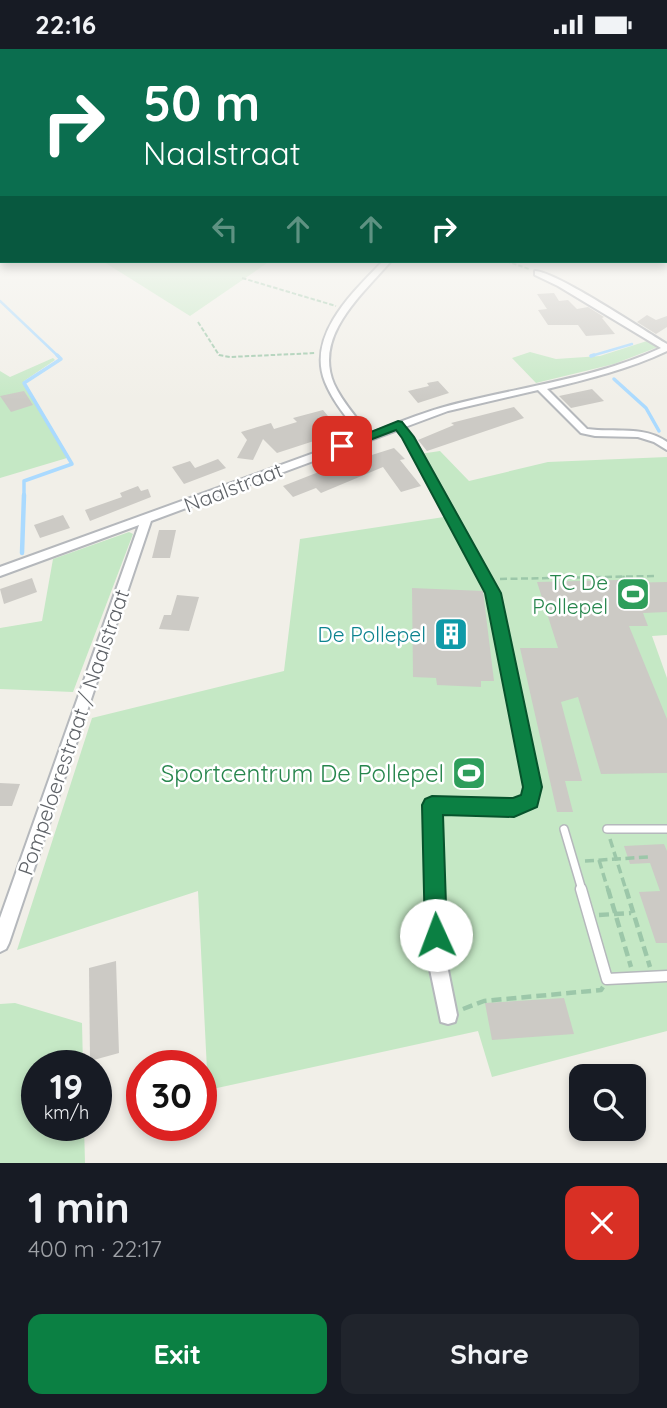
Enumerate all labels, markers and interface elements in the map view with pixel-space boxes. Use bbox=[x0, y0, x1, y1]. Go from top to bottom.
text: 22:16 bbox=[35, 8, 96, 41]
text: 50 m bbox=[143, 72, 260, 133]
icon: right bbox=[28, 77, 119, 168]
text: Naalstraat bbox=[143, 133, 301, 173]
icon: left bbox=[206, 210, 244, 248]
icon: ahead bbox=[279, 210, 317, 248]
icon: ahead bbox=[352, 210, 390, 248]
icon: right bbox=[425, 210, 463, 248]
pin bbox=[312, 416, 372, 476]
icon: arrive bbox=[323, 427, 361, 465]
street label: Naalstraat bbox=[180, 456, 286, 518]
place label: TC De Pollepel bbox=[532, 569, 608, 619]
sports icon: TC De Pollepel bbox=[614, 575, 652, 613]
street label: Pompeloerestraat / Naalstraat bbox=[12, 586, 134, 878]
building icon: De Pollepel bbox=[432, 615, 470, 653]
place label: De Pollepel bbox=[317, 621, 426, 647]
sports icon: Sportcentrum De Pollepel bbox=[450, 754, 488, 792]
place label: Sportcentrum De Pollepel bbox=[161, 758, 444, 788]
position arrow bbox=[399, 898, 473, 972]
speed limit sign: 30 bbox=[126, 1050, 217, 1141]
text: 19 bbox=[50, 1064, 83, 1108]
map controls bbox=[569, 1064, 646, 1141]
button: search bbox=[569, 1064, 646, 1141]
text: km/h bbox=[44, 1101, 89, 1124]
text: 1 min bbox=[28, 1181, 130, 1234]
button: close bbox=[565, 1186, 639, 1260]
text: 400 m · 22:17 bbox=[28, 1234, 162, 1263]
button: Exit bbox=[28, 1314, 327, 1394]
button: Share bbox=[341, 1314, 639, 1394]

